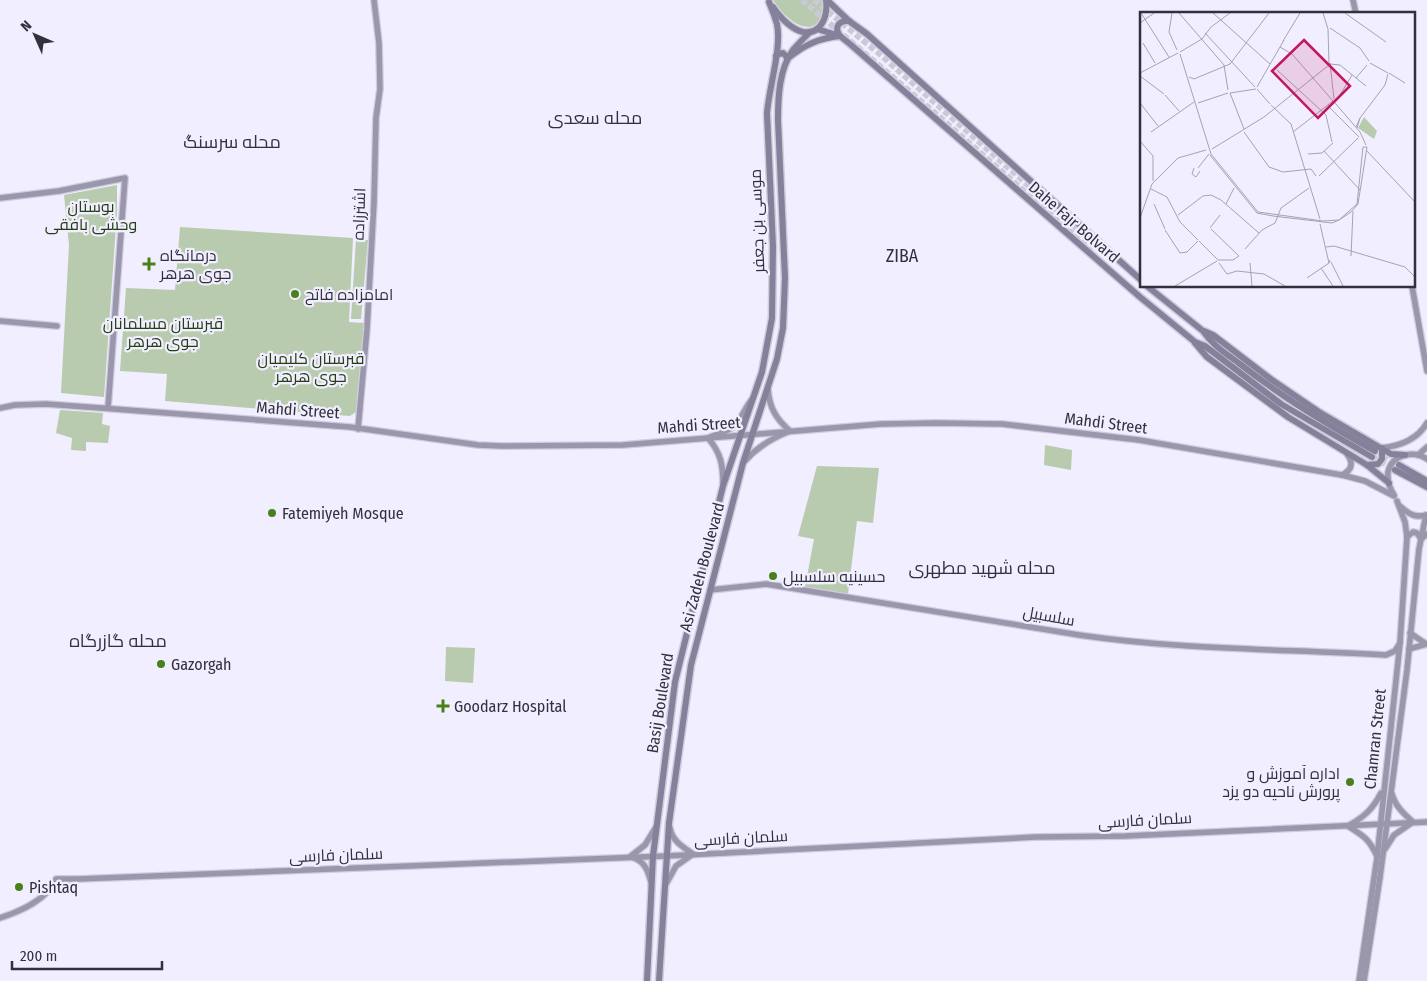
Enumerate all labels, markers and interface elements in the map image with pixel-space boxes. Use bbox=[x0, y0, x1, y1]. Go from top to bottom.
north arrow bbox=[10, 10, 60, 60]
inset map bbox=[1140, 12, 1414, 288]
text: N bbox=[17, 17, 35, 35]
district label: محله سعدی bbox=[548, 107, 642, 129]
district label: محله سرسنگ bbox=[183, 131, 281, 153]
street label: موسی بن جعفر bbox=[746, 169, 769, 274]
street label: Dahe Fajr Bolvard bbox=[1025, 177, 1123, 267]
street label: اشترزاده bbox=[349, 187, 369, 241]
park label: بوستان وحشی بافقی bbox=[45, 197, 137, 235]
district label: ZIBA bbox=[886, 245, 919, 267]
place label: درمانگاه جوی هرهر bbox=[159, 246, 231, 284]
marker: درمانگاه جوی هرهر bbox=[142, 257, 156, 271]
place label: امامزاده فاتح bbox=[305, 285, 393, 306]
marker: امامزاده فاتح bbox=[289, 288, 301, 300]
park label: قبرستان مسلمانان جوی هرهر bbox=[103, 314, 223, 352]
park label: قبرستان کلیمیان جوی هرهر bbox=[258, 349, 364, 387]
street label: Mahdi Street bbox=[256, 398, 341, 422]
street label: Mahdi Street bbox=[1063, 408, 1149, 438]
street label: Mahdi Street bbox=[657, 413, 742, 437]
street label: Asi Zadeh Boulevard bbox=[676, 500, 728, 634]
place label: Fatemiyeh Mosque bbox=[282, 504, 404, 523]
marker: Fatemiyeh Mosque bbox=[266, 507, 278, 519]
district label: محله شهید مطهری bbox=[909, 557, 1055, 579]
place label: حسینیه سلسبیل bbox=[783, 567, 885, 587]
marker: حسینیه سلسبیل bbox=[767, 570, 779, 582]
street label: سلسبیل bbox=[1021, 602, 1077, 631]
district label: محله گازرگاه bbox=[69, 630, 167, 652]
street label: Basij Boulevard bbox=[643, 652, 677, 754]
place label: Gazorgah bbox=[171, 655, 231, 674]
marker: Gazorgah bbox=[155, 658, 167, 670]
street label: Chamran Street bbox=[1360, 687, 1390, 790]
place label: Goodarz Hospital bbox=[454, 697, 566, 716]
marker: Goodarz Hospital bbox=[436, 699, 450, 713]
place label: اداره آموزش و پرورش ناحیه دو یزد bbox=[1222, 764, 1341, 803]
marker: اداره آموزش و پرورش ناحیه دو یزد bbox=[1344, 776, 1356, 788]
street label: سلمان فارسی bbox=[1098, 808, 1193, 833]
street label: سلمان فارسی bbox=[694, 826, 789, 851]
street label: سلمان فارسی bbox=[289, 844, 383, 867]
place label: Pishtaq bbox=[29, 878, 78, 897]
marker: Pishtaq bbox=[13, 881, 25, 893]
scale bar bbox=[12, 938, 162, 970]
text: 200 m bbox=[20, 947, 57, 965]

